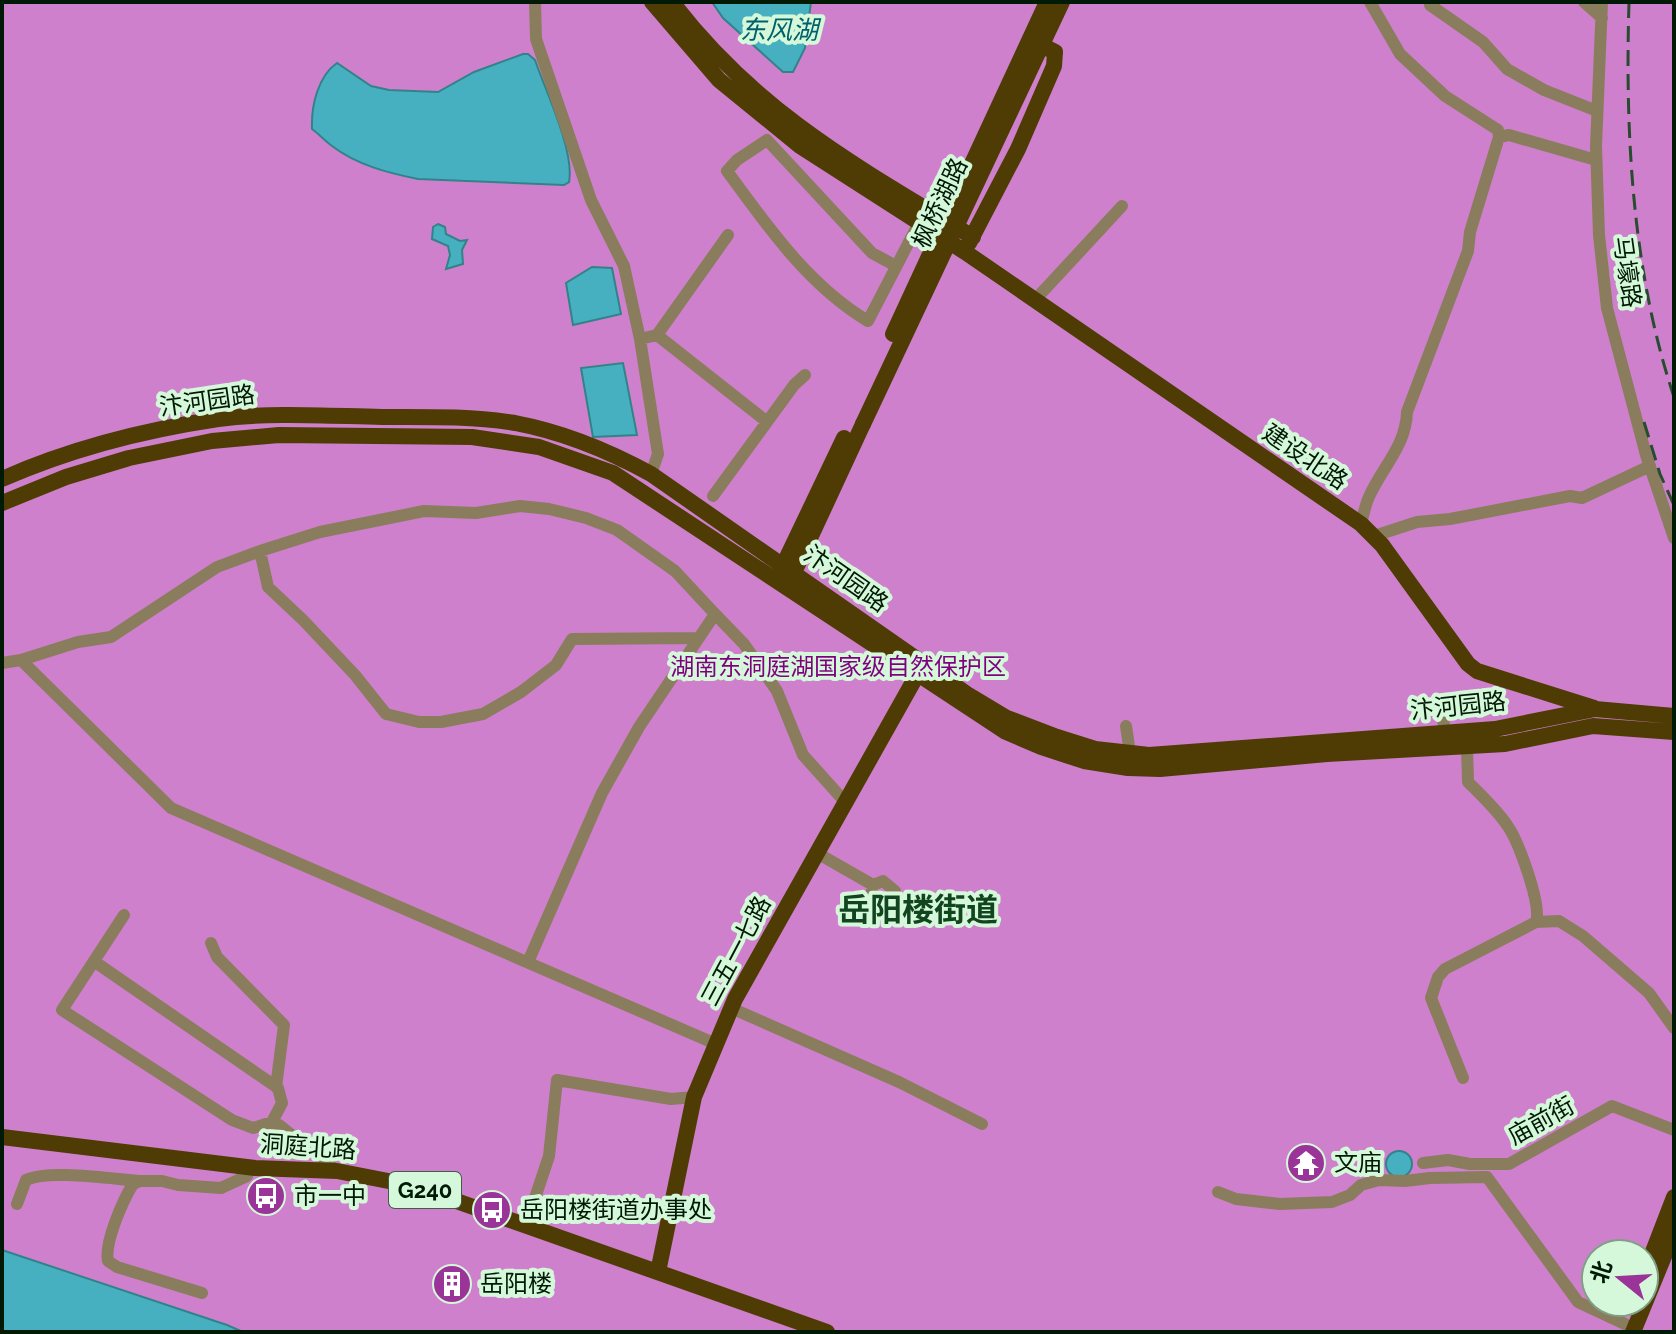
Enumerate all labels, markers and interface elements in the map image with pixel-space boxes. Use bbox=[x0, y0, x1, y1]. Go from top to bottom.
water label: 东风湖 bbox=[740, 15, 822, 45]
street label: 枫桥湖路 bbox=[906, 153, 973, 252]
street label: 马壕路 bbox=[1608, 234, 1647, 310]
street label: 汴河园路 bbox=[157, 379, 256, 422]
street label: 建设北路 bbox=[1257, 418, 1353, 495]
street label: 汴河园路 bbox=[799, 539, 894, 618]
park label: 湖南东洞庭湖国家级自然保护区 bbox=[670, 652, 1006, 681]
street label: 汴河园路 bbox=[1409, 686, 1507, 725]
street label: 三五一七路 bbox=[695, 891, 777, 1011]
district label: 岳阳楼街道 bbox=[838, 891, 998, 928]
street label: 庙前街 bbox=[1502, 1090, 1579, 1151]
street label: 洞庭北路 bbox=[259, 1129, 357, 1164]
temple icon: 文庙 bbox=[1285, 1142, 1327, 1184]
place label: 文庙 bbox=[1334, 1148, 1382, 1177]
road number: G240 bbox=[389, 1172, 461, 1208]
bus stop icon: 市一中 bbox=[245, 1175, 287, 1217]
place label: 市一中 bbox=[294, 1181, 366, 1210]
bus stop icon: 岳阳楼街道办事处 bbox=[471, 1189, 513, 1231]
place label: 岳阳楼街道办事处 bbox=[520, 1195, 712, 1224]
north arrow bbox=[1580, 1238, 1660, 1318]
text: 北 bbox=[1585, 1257, 1617, 1286]
building icon: 岳阳楼 bbox=[431, 1263, 473, 1305]
place label: 岳阳楼 bbox=[480, 1269, 552, 1298]

